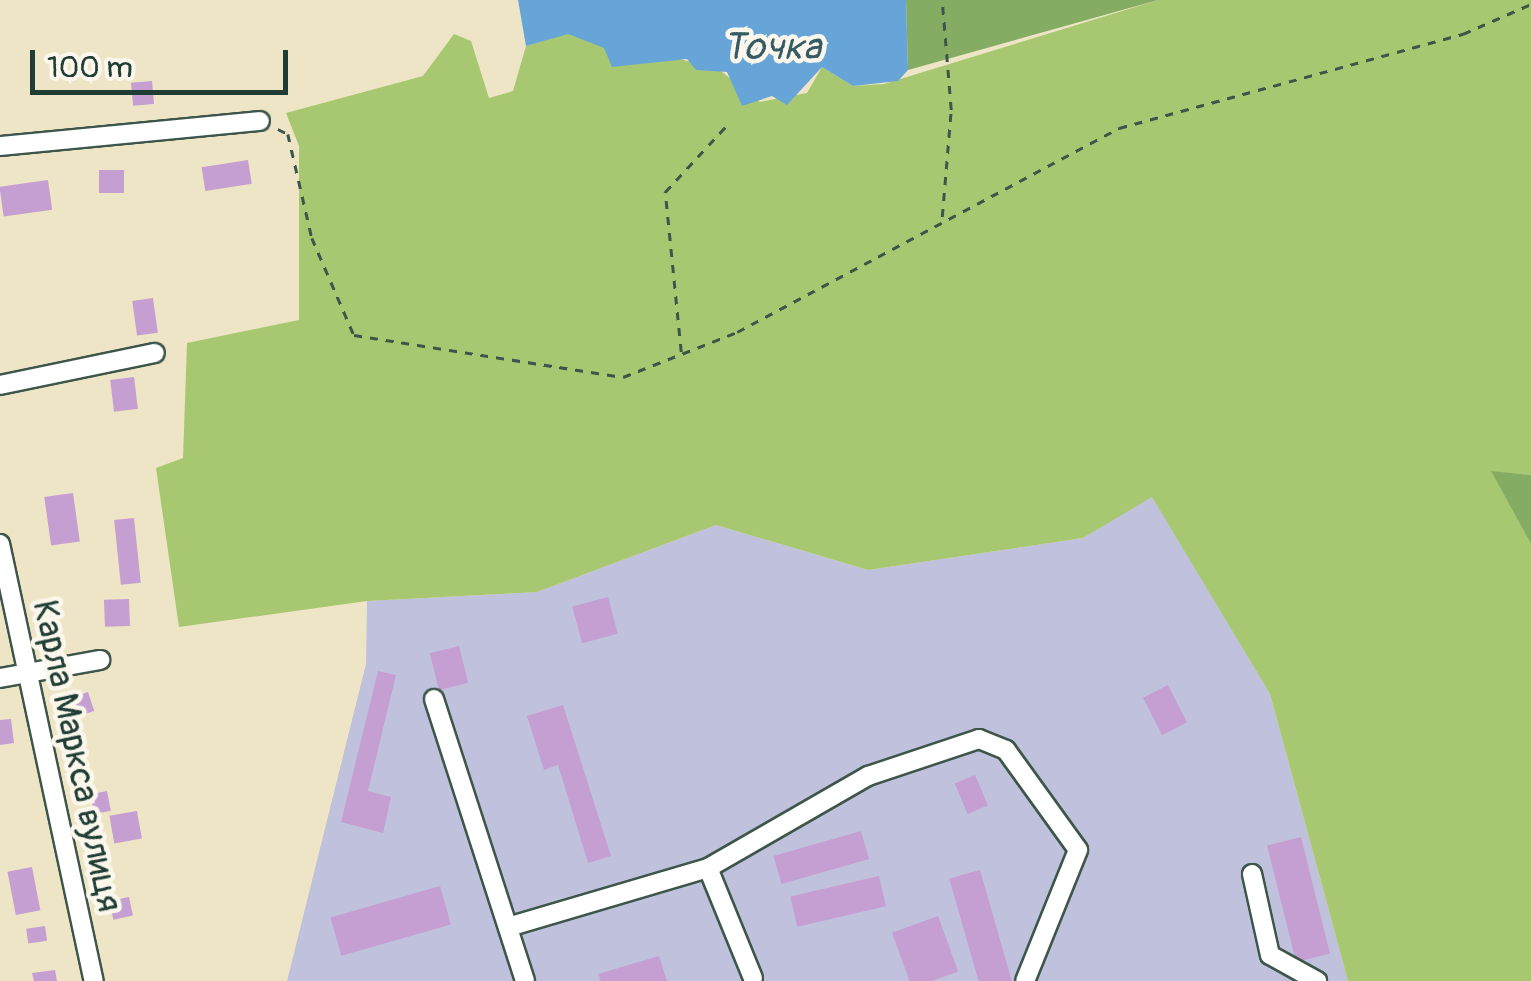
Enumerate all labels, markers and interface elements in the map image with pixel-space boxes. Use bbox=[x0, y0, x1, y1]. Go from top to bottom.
water label: Точка bbox=[723, 25, 821, 71]
scale bar bbox=[35, 30, 292, 92]
text: 100 m bbox=[47, 49, 133, 86]
street label: Карла Маркса вулиця bbox=[23, 596, 131, 916]

